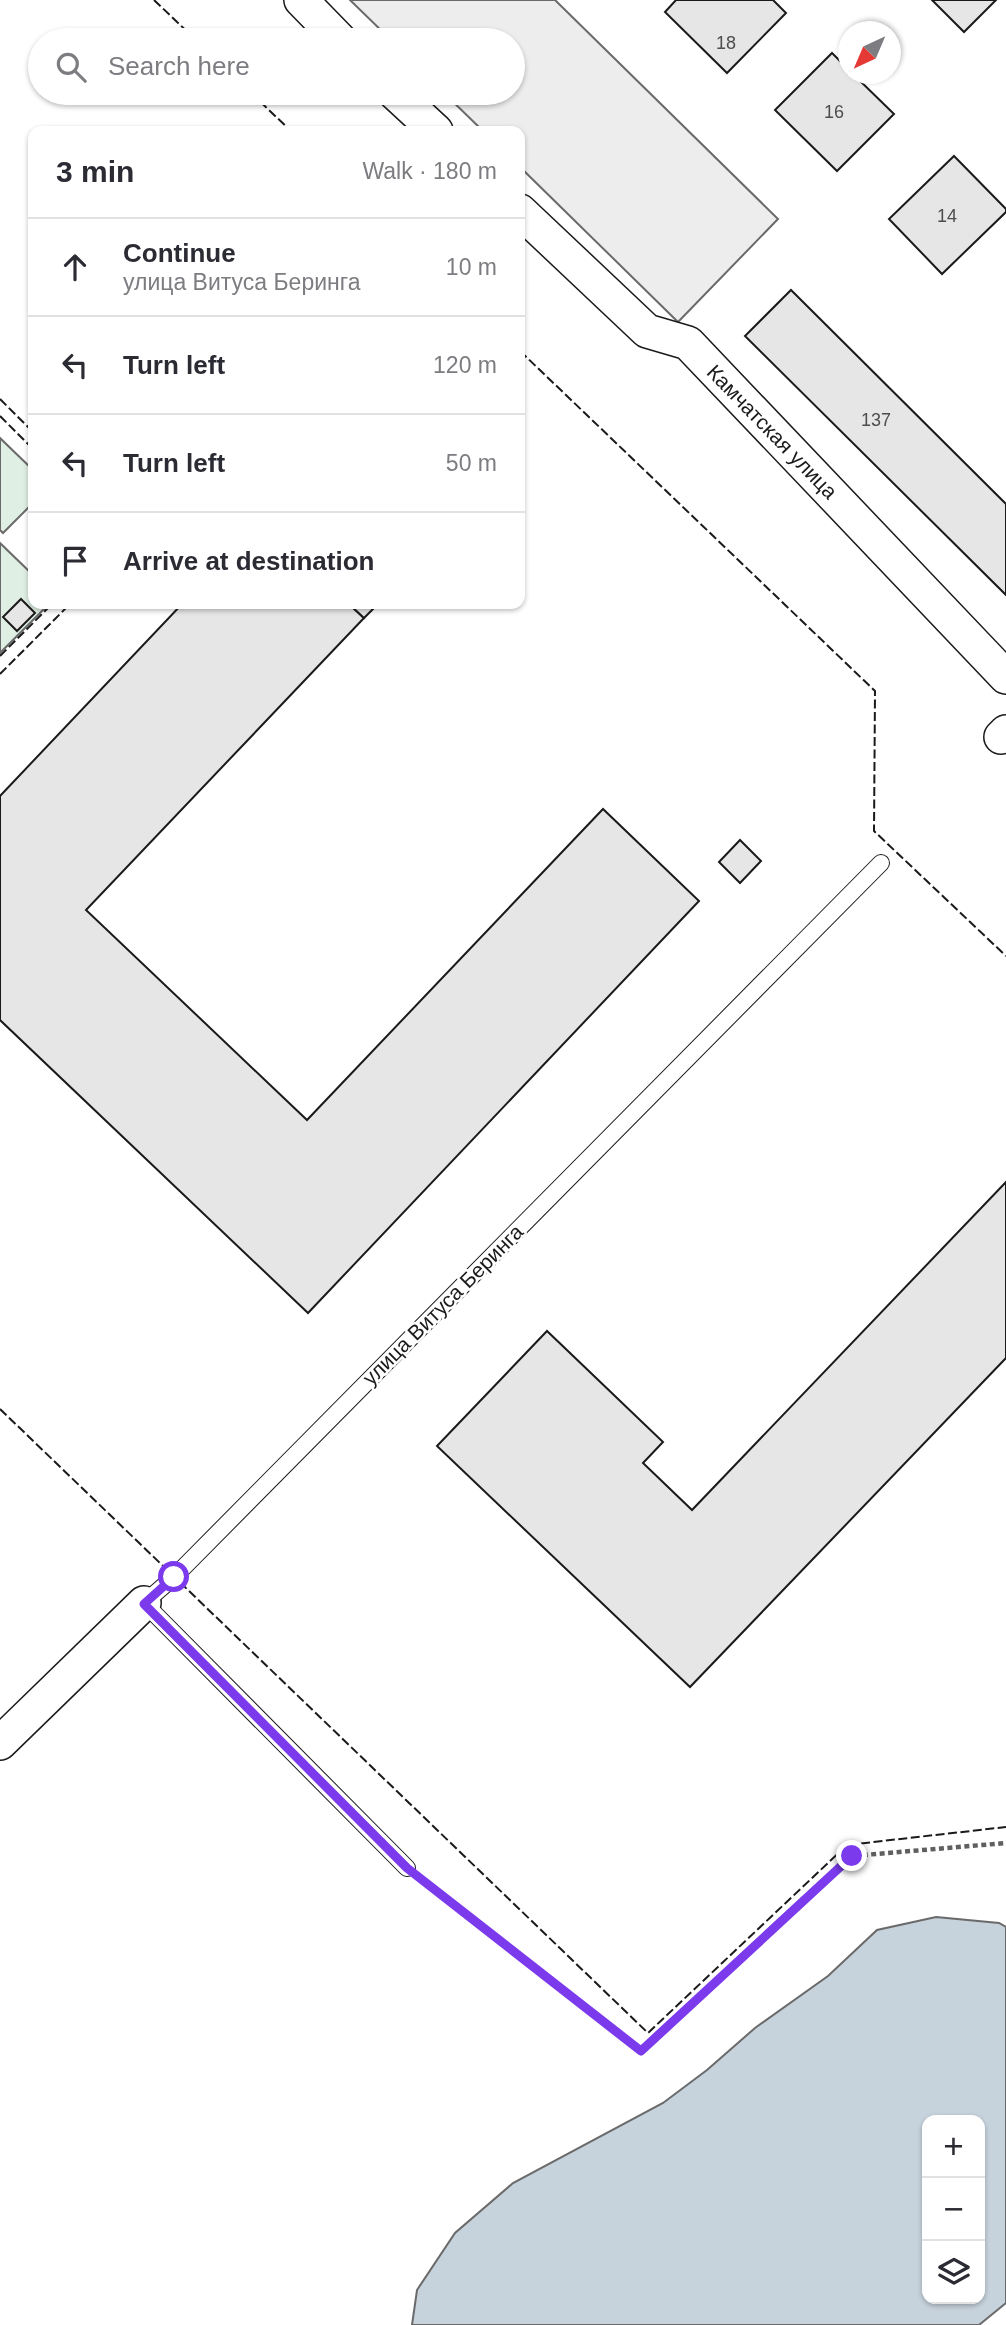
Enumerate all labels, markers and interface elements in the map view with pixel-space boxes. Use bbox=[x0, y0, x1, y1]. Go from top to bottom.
north arrow bbox=[838, 21, 901, 84]
search box bbox=[28, 28, 525, 105]
house number: 18 bbox=[716, 33, 736, 53]
icon: search bbox=[52, 48, 90, 86]
text: Search here bbox=[108, 51, 250, 81]
house number: 16 bbox=[824, 102, 844, 122]
text: 3 min bbox=[56, 155, 134, 188]
text: Walk · 180 m bbox=[362, 158, 497, 184]
house number: 14 bbox=[937, 206, 957, 226]
text: Continue bbox=[123, 238, 236, 268]
icon: ahead bbox=[56, 248, 94, 286]
text: 10 m bbox=[446, 254, 497, 280]
text: улица Витуса Беринга bbox=[123, 269, 360, 295]
icon: left bbox=[56, 346, 94, 384]
text: Turn left bbox=[123, 350, 225, 380]
text: 120 m bbox=[433, 352, 497, 378]
street label: Камчатская улица bbox=[703, 360, 842, 503]
house number: 137 bbox=[861, 410, 891, 430]
icon: left bbox=[56, 444, 94, 482]
text: Turn left bbox=[123, 448, 225, 478]
text: 50 m bbox=[446, 450, 497, 476]
icon: arrive bbox=[56, 542, 94, 580]
text: Arrive at destination bbox=[123, 546, 374, 576]
street label: улица Витуса Беринга bbox=[358, 1220, 528, 1389]
route start bbox=[158, 1561, 189, 1592]
route end bbox=[836, 1840, 867, 1871]
map controls bbox=[922, 2115, 985, 2304]
button: + bbox=[922, 2115, 985, 2178]
button: − bbox=[922, 2178, 985, 2241]
button: layers bbox=[922, 2241, 985, 2304]

